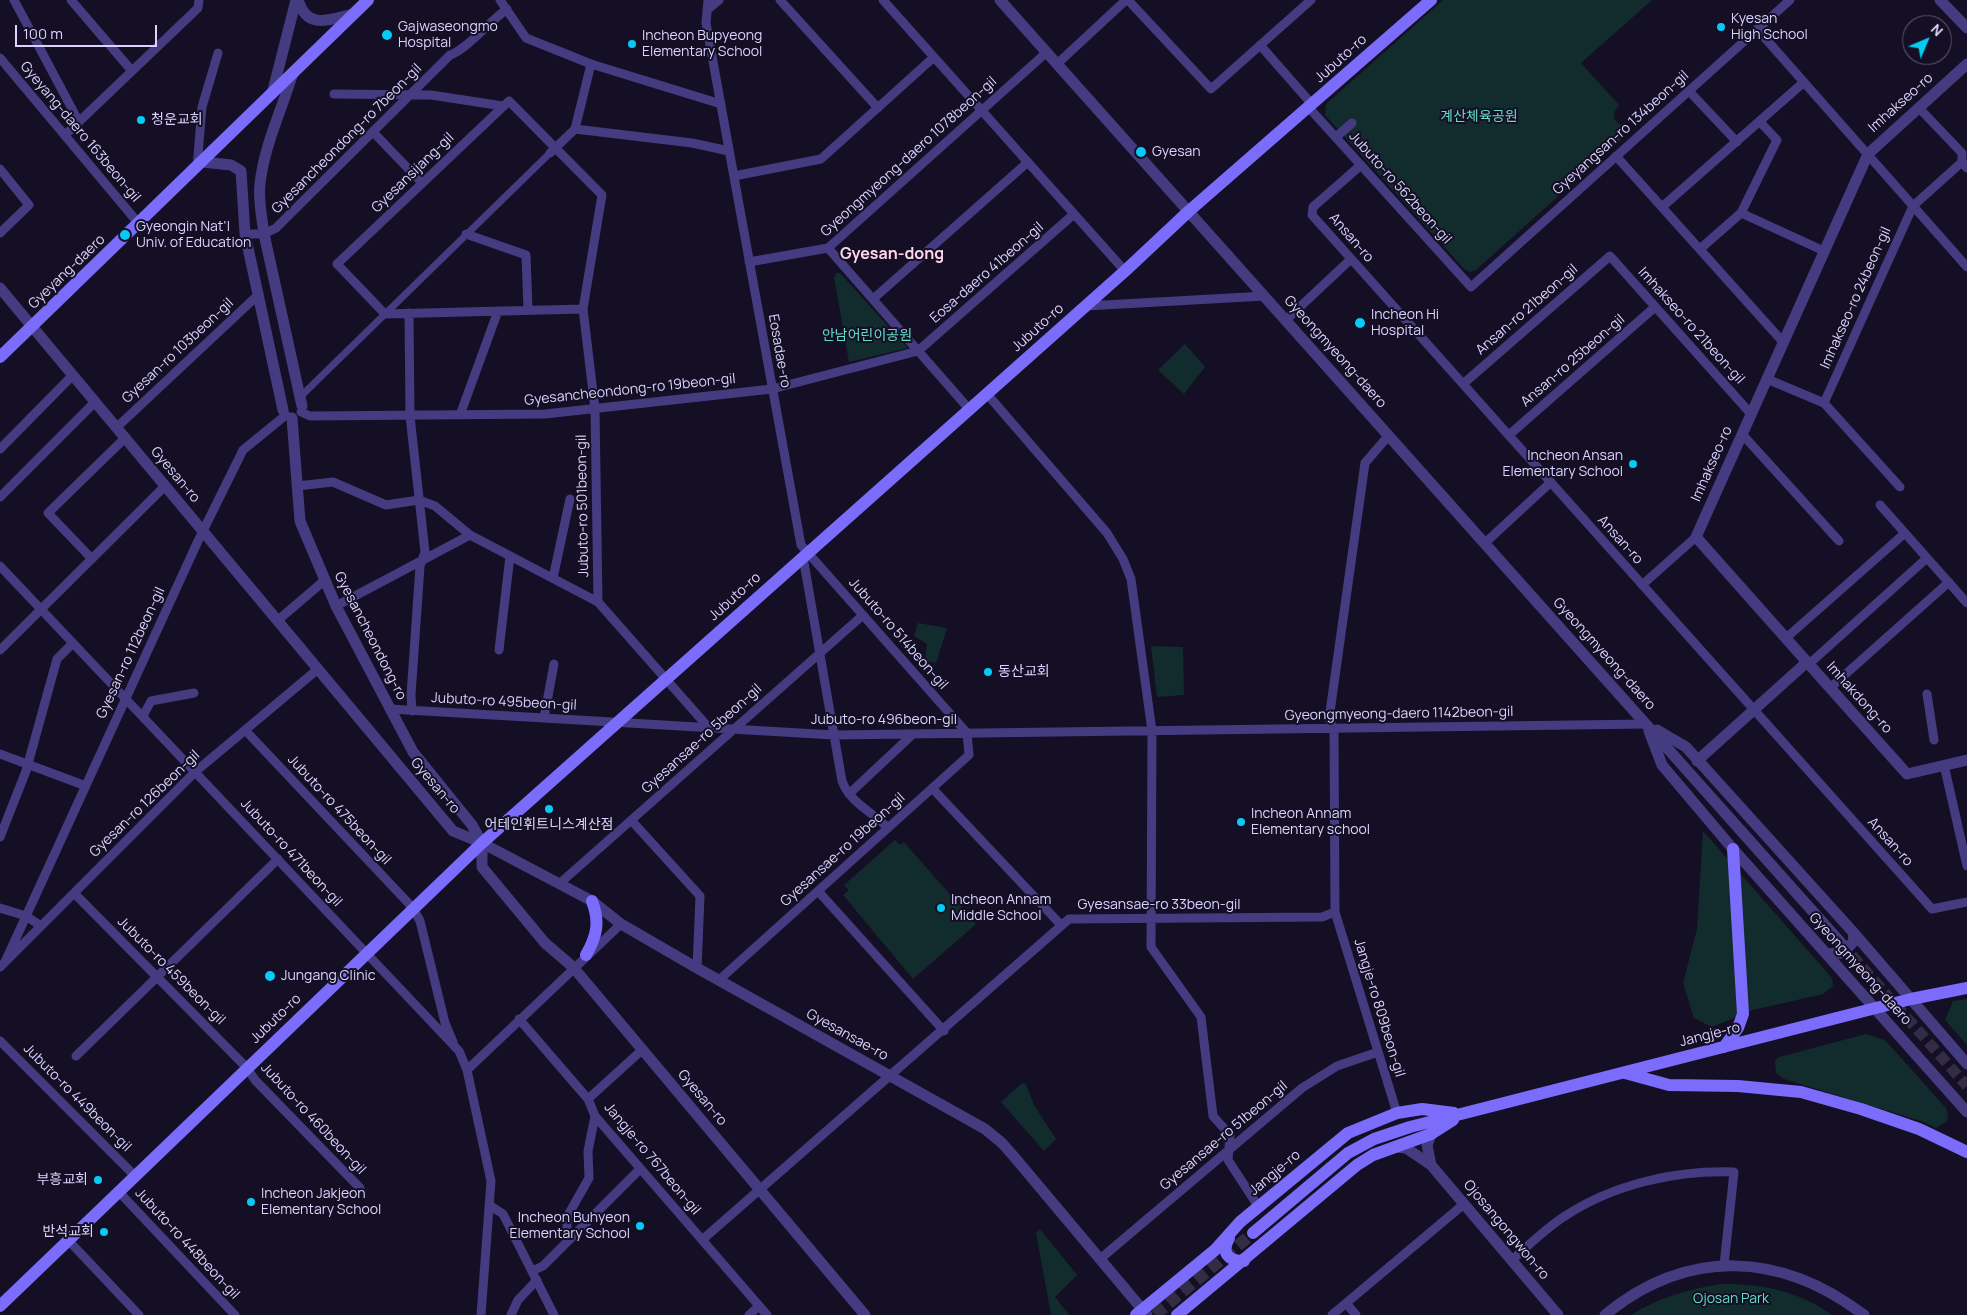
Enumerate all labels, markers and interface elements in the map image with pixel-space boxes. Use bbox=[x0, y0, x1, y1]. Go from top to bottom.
place label: Kyesan High School bbox=[1731, 11, 1808, 44]
scale bar bbox=[18, 15, 160, 47]
north arrow bbox=[1902, 15, 1952, 65]
place label: Gajwaseongmo Hospital bbox=[398, 19, 498, 52]
text: N bbox=[1927, 19, 1948, 40]
marker: Kyesan High School bbox=[1715, 21, 1727, 33]
text: 100 m bbox=[23, 23, 63, 44]
marker: Gajwaseongmo Hospital bbox=[380, 28, 394, 42]
place label: Incheon Bupyeong Elementary School bbox=[642, 28, 762, 60]
street label: Jubuto-ro bbox=[1312, 31, 1370, 87]
marker: Incheon Bupyeong Elementary School bbox=[626, 38, 638, 50]
street label: Gyeyang-daero 163beon-gil bbox=[16, 58, 144, 206]
street label: Gyesancheondong-ro 7beon-gil bbox=[269, 61, 425, 217]
street label: Gyeyangsan-ro 134beon-gil bbox=[1550, 68, 1692, 198]
street label: Imhakseo-ro bbox=[1865, 70, 1937, 136]
street label: Gyeongmyeong-daero 1078beon-gil bbox=[818, 74, 1000, 240]
park label: 계산체육공원 bbox=[1440, 109, 1518, 125]
place label: 청운교회 bbox=[151, 112, 203, 128]
marker: 청운교회 bbox=[135, 114, 147, 126]
street label: Jubuto-ro 562beon-gil bbox=[1345, 128, 1455, 248]
street label: Gyesansijang-gil bbox=[368, 130, 458, 216]
place label: Gyesan bbox=[1152, 144, 1201, 160]
marker: Gyesan bbox=[1134, 145, 1148, 159]
street label: Ansan-ro bbox=[1325, 210, 1377, 266]
place label: Gyeongin Nat'l Univ. of Education bbox=[136, 219, 251, 252]
street label: Eosa-daero 41beon-gil bbox=[927, 219, 1047, 327]
street label: Imhakseo-ro 24beon-gil bbox=[1817, 224, 1895, 372]
marker: Gyeongin Nat'l Univ. of Education bbox=[118, 228, 132, 242]
street label: Gyeyang-daero bbox=[25, 231, 109, 313]
district label: Gyesan-dong bbox=[840, 245, 944, 265]
street label: Ansan-ro 21beon-gil bbox=[1473, 261, 1581, 359]
street label: Imhakseo-ro 21beon-gil bbox=[1634, 264, 1748, 388]
street label: Gyeongmyeong-daero bbox=[1280, 292, 1390, 412]
street label: Gyesan-ro 103beon-gil bbox=[119, 295, 237, 407]
street label: Jubuto-ro bbox=[1009, 300, 1067, 356]
place label: Incheon Hi Hospital bbox=[1371, 307, 1439, 340]
street label: Ansan-ro 25beon-gil bbox=[1518, 311, 1628, 411]
street label: Eosadae-ro bbox=[764, 313, 794, 389]
marker: Incheon Hi Hospital bbox=[1353, 316, 1367, 330]
park label: 안남어린이공원 bbox=[822, 328, 912, 344]
street label: Gyesancheondong-ro 19beon-gil bbox=[524, 371, 736, 409]
street label: Imhakseo-ro bbox=[1688, 424, 1736, 504]
street label: Jubuto-ro 501beon-gil bbox=[573, 434, 593, 578]
street label: Gyesan-ro bbox=[147, 444, 203, 506]
place label: Incheon Ansan Elementary School bbox=[1503, 448, 1623, 481]
marker: Incheon Ansan Elementary School bbox=[1627, 458, 1639, 470]
street label: Ansan-ro bbox=[1594, 512, 1646, 568]
street label: Gyesancheondong-ro bbox=[330, 569, 410, 703]
street label: Jubuto-ro bbox=[706, 569, 764, 625]
street label: Jubuto-ro 514beon-gil bbox=[845, 575, 951, 693]
street label: Gyesan-ro 112beon-gil bbox=[93, 585, 169, 721]
street label: Gyeongmyeong-daero bbox=[1549, 594, 1659, 714]
street label: Imhakdong-ro bbox=[1823, 659, 1895, 737]
place label: 동산교회 bbox=[998, 664, 1050, 680]
marker: 동산교회 bbox=[982, 666, 994, 678]
street label: Gyesansae-ro 5beon-gil bbox=[639, 681, 765, 797]
street label: Jubuto-ro 495beon-gil bbox=[431, 690, 577, 714]
street label: Gyeongmyeong-daero 1142beon-gil bbox=[1284, 704, 1514, 724]
street label: Jubuto-ro 496beon-gil bbox=[811, 712, 957, 728]
street label: Gyesan-ro 126beon-gil bbox=[87, 747, 203, 861]
street label: Jubuto-ro 475beon-gil bbox=[284, 752, 394, 868]
street label: Gyesan-ro bbox=[407, 755, 463, 817]
street label: Gyesansae-ro 19beon-gil bbox=[777, 790, 909, 910]
street label: Jubuto-ro 471beon-gil bbox=[237, 796, 345, 910]
marker: 어테인휘트니스계산점 bbox=[543, 803, 555, 815]
place label: Incheon Annam Elementary school bbox=[1251, 806, 1370, 839]
street label: Ansan-ro bbox=[1864, 814, 1916, 870]
marker: Incheon Annam Elementary school bbox=[1235, 816, 1247, 828]
place label: 어테인휘트니스계산점 bbox=[485, 817, 613, 833]
place label: Incheon Annam Middle School bbox=[951, 892, 1051, 924]
street label: Gyesansae-ro 33beon-gil bbox=[1077, 897, 1241, 913]
marker: Incheon Annam Middle School bbox=[935, 902, 947, 914]
street label: Gyeongmyeong-daero bbox=[1805, 909, 1915, 1029]
street label: Jubuto-ro 459beon-gil bbox=[114, 914, 228, 1028]
street label: Jangje-ro 809beon-gil bbox=[1350, 937, 1408, 1079]
place label: Jungang Clinic bbox=[281, 968, 375, 984]
marker: Jungang Clinic bbox=[263, 969, 277, 983]
street label: Jubuto-ro bbox=[247, 991, 305, 1047]
street label: Gyesansae-ro bbox=[803, 1006, 891, 1064]
street label: Jangje-ro bbox=[1678, 1019, 1742, 1051]
street label: Jubuto-ro 449beon-gil bbox=[19, 1040, 135, 1156]
street label: Jubuto-ro 460beon-gil bbox=[257, 1060, 369, 1178]
street label: Gyesan-ro bbox=[674, 1067, 730, 1129]
street label: Gyesansae-ro 51beon-gil bbox=[1157, 1078, 1291, 1194]
street label: Jangje-ro 767beon-gil bbox=[600, 1100, 704, 1218]
street label: Jangje-ro bbox=[1246, 1147, 1304, 1199]
place label: 부흥교회 bbox=[36, 1172, 88, 1188]
marker: 부흥교회 bbox=[92, 1174, 104, 1186]
street label: Ojosangongwon-ro bbox=[1460, 1177, 1552, 1283]
street label: Jubuto-ro 448beon-gil bbox=[131, 1185, 243, 1303]
place label: Incheon Jakjeon Elementary School bbox=[261, 1186, 381, 1218]
marker: Incheon Jakjeon Elementary School bbox=[245, 1196, 257, 1208]
place label: Incheon Buhyeon Elementary School bbox=[510, 1210, 630, 1242]
marker: Incheon Buhyeon Elementary School bbox=[634, 1220, 646, 1232]
place label: 반석교회 bbox=[42, 1224, 94, 1240]
marker: 반석교회 bbox=[98, 1226, 110, 1238]
park label: Ojosan Park bbox=[1693, 1291, 1769, 1307]

